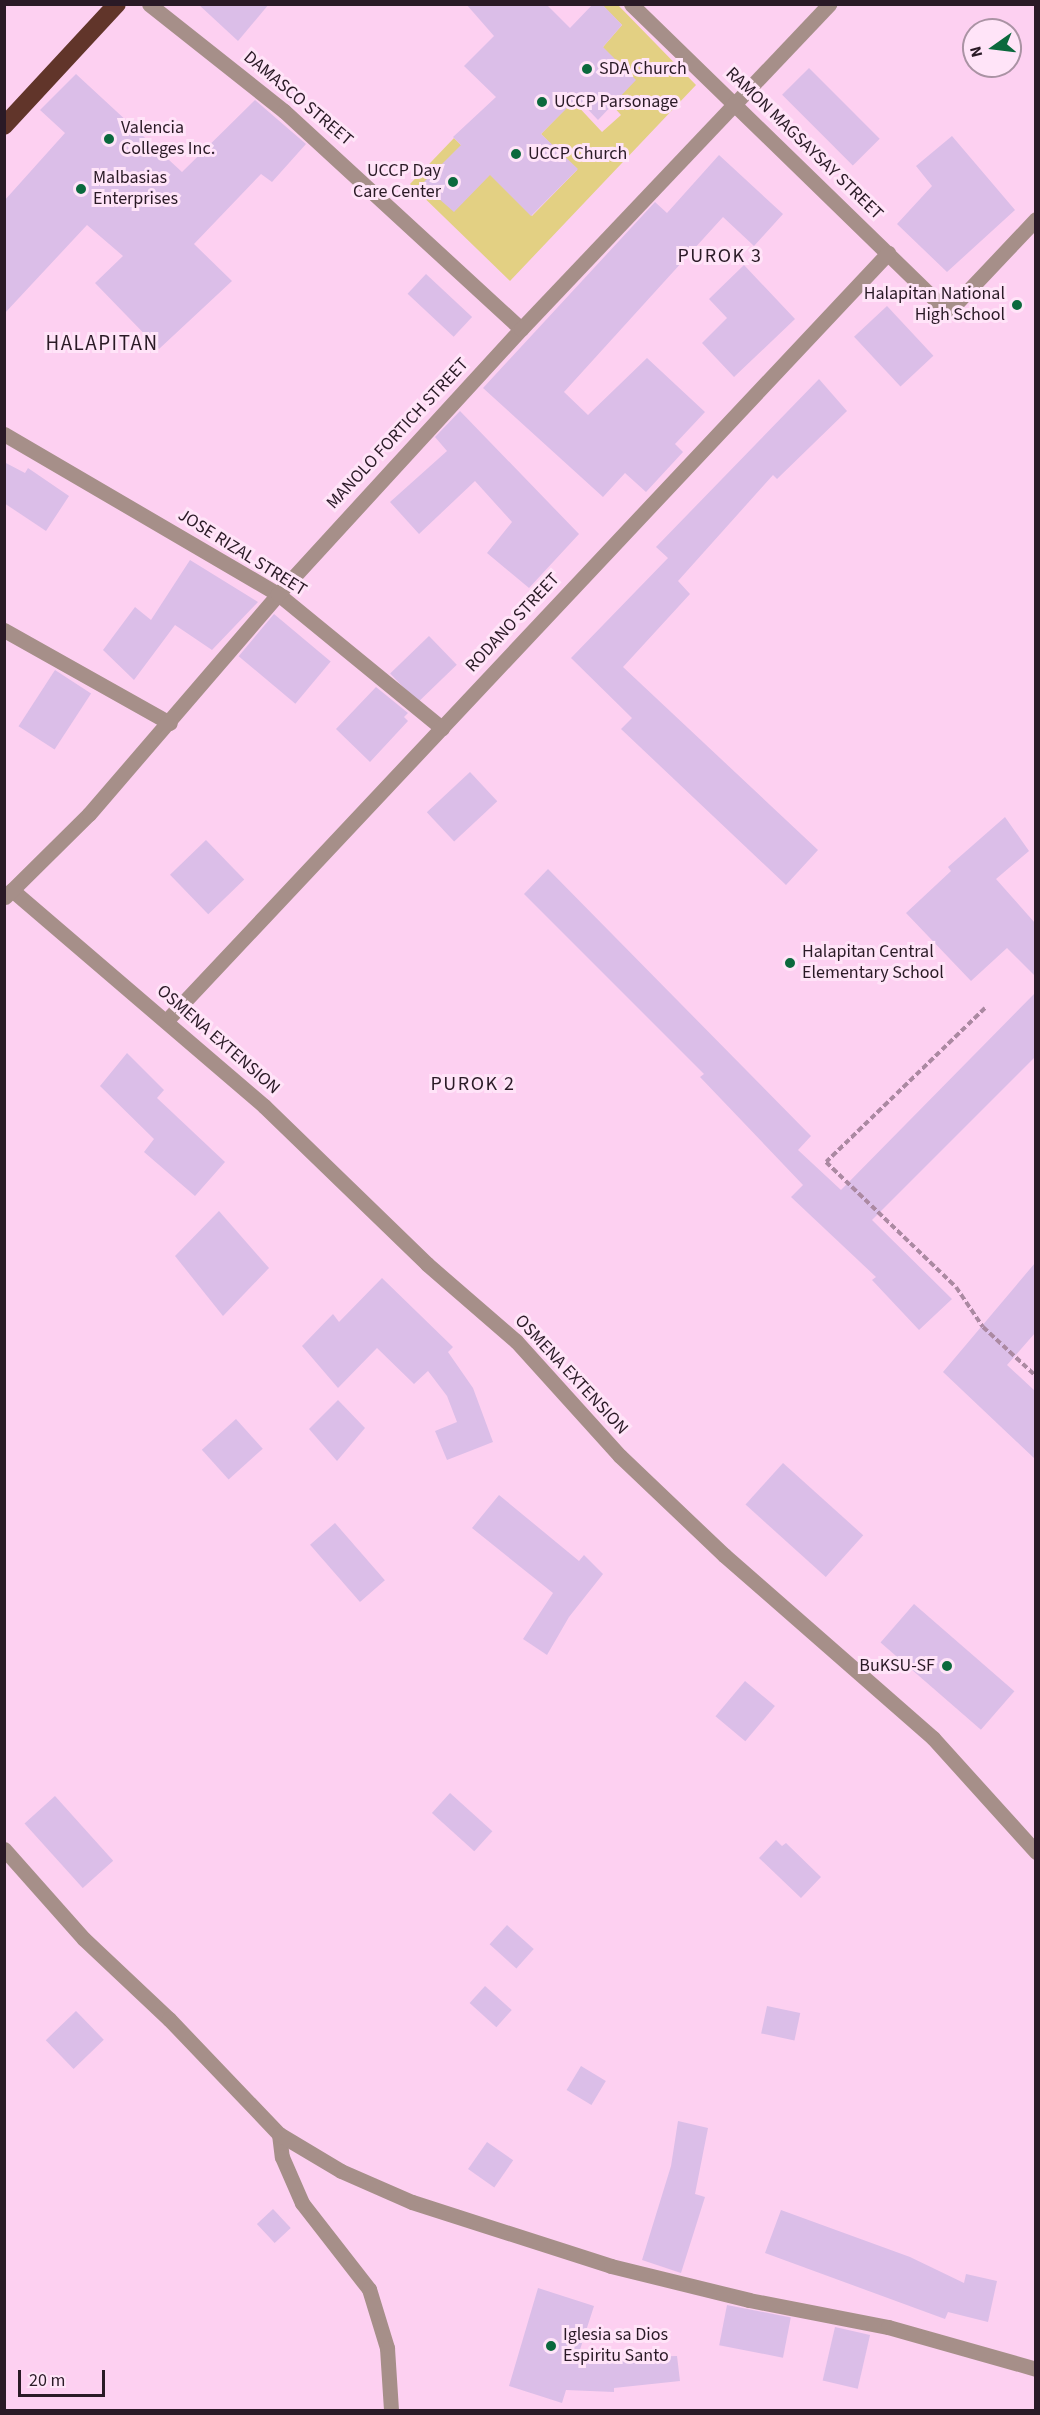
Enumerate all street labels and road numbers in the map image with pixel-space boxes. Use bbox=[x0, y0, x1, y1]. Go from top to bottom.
street label: DAMASCO STREET bbox=[239, 47, 357, 151]
street label: RAMON MAGSAYSAY STREET bbox=[721, 63, 887, 225]
street label: MANOLO FORTICH STREET bbox=[322, 354, 474, 514]
street label: JOSE RIZAL STREET bbox=[174, 505, 310, 601]
street label: RODANO STREET bbox=[462, 569, 564, 677]
street label: OSMENA EXTENSION bbox=[152, 981, 284, 1099]
street label: OSMENA EXTENSION bbox=[510, 1311, 632, 1439]

